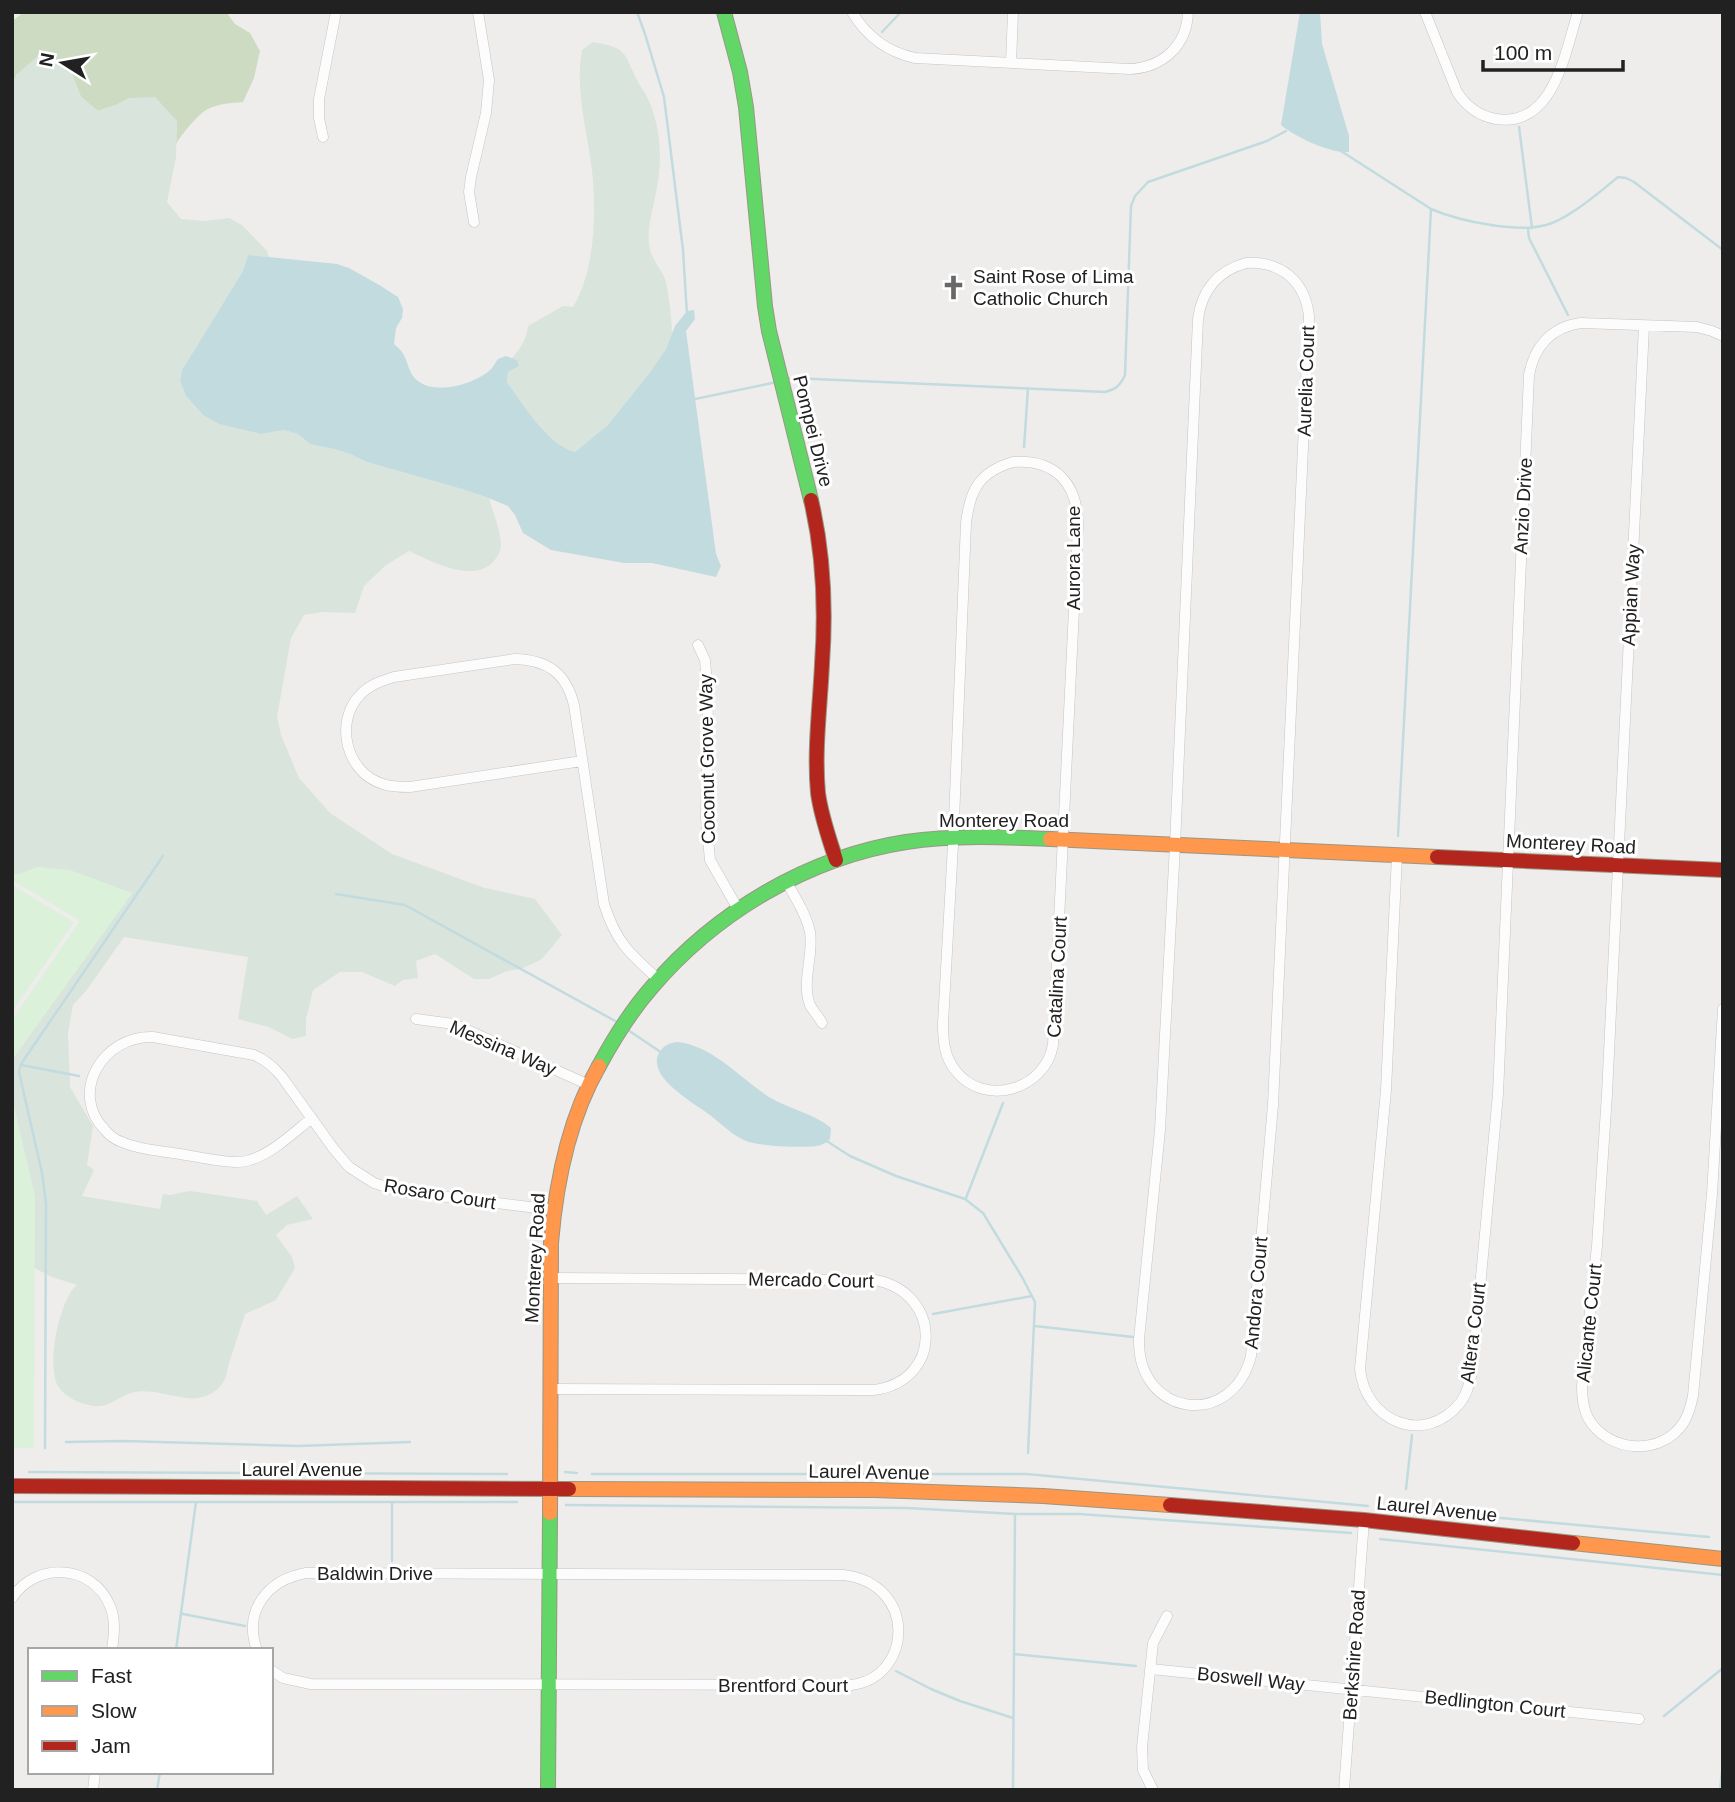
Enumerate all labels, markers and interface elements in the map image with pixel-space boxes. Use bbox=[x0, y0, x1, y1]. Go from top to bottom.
north arrow bbox=[28, 28, 98, 98]
scale bar bbox=[1483, 28, 1623, 72]
text: 100 m bbox=[1494, 41, 1552, 64]
text: N bbox=[35, 51, 58, 69]
place label: Saint Rose of Lima Catholic Church bbox=[973, 266, 1134, 309]
church icon: Saint Rose of Lima Catholic Church bbox=[939, 273, 967, 301]
street label: Aurelia Court bbox=[1294, 325, 1318, 437]
street label: Pompei Drive bbox=[789, 373, 837, 489]
street label: Anzio Drive bbox=[1510, 457, 1536, 555]
street label: Aurora Lane bbox=[1063, 506, 1084, 610]
street label: Appian Way bbox=[1618, 543, 1644, 646]
street label: Coconut Grove Way bbox=[695, 673, 719, 844]
street label: Monterey Road bbox=[939, 810, 1069, 831]
street label: Monterey Road bbox=[1506, 830, 1636, 858]
street label: Catalina Court bbox=[1043, 915, 1071, 1038]
street label: Messina Way bbox=[447, 1016, 560, 1080]
street label: Rosaro Court bbox=[383, 1175, 498, 1213]
street label: Monterey Road bbox=[521, 1193, 549, 1323]
street label: Andora Court bbox=[1241, 1235, 1271, 1350]
street label: Alicante Court bbox=[1572, 1262, 1606, 1383]
street label: Mercado Court bbox=[748, 1268, 875, 1292]
street label: Altera Court bbox=[1456, 1281, 1490, 1385]
street label: Laurel Avenue bbox=[241, 1459, 363, 1480]
street label: Laurel Avenue bbox=[808, 1460, 930, 1484]
street label: Laurel Avenue bbox=[1376, 1492, 1498, 1526]
street label: Baldwin Drive bbox=[317, 1563, 433, 1584]
street label: Berkshire Road bbox=[1339, 1589, 1369, 1721]
legend bbox=[28, 1648, 273, 1774]
street label: Boswell Way bbox=[1196, 1663, 1306, 1695]
text: Fast bbox=[91, 1664, 132, 1687]
street label: Brentford Court bbox=[718, 1675, 849, 1696]
street label: Bedlington Court bbox=[1424, 1686, 1567, 1722]
text: Slow bbox=[91, 1699, 137, 1722]
text: Jam bbox=[91, 1734, 131, 1757]

